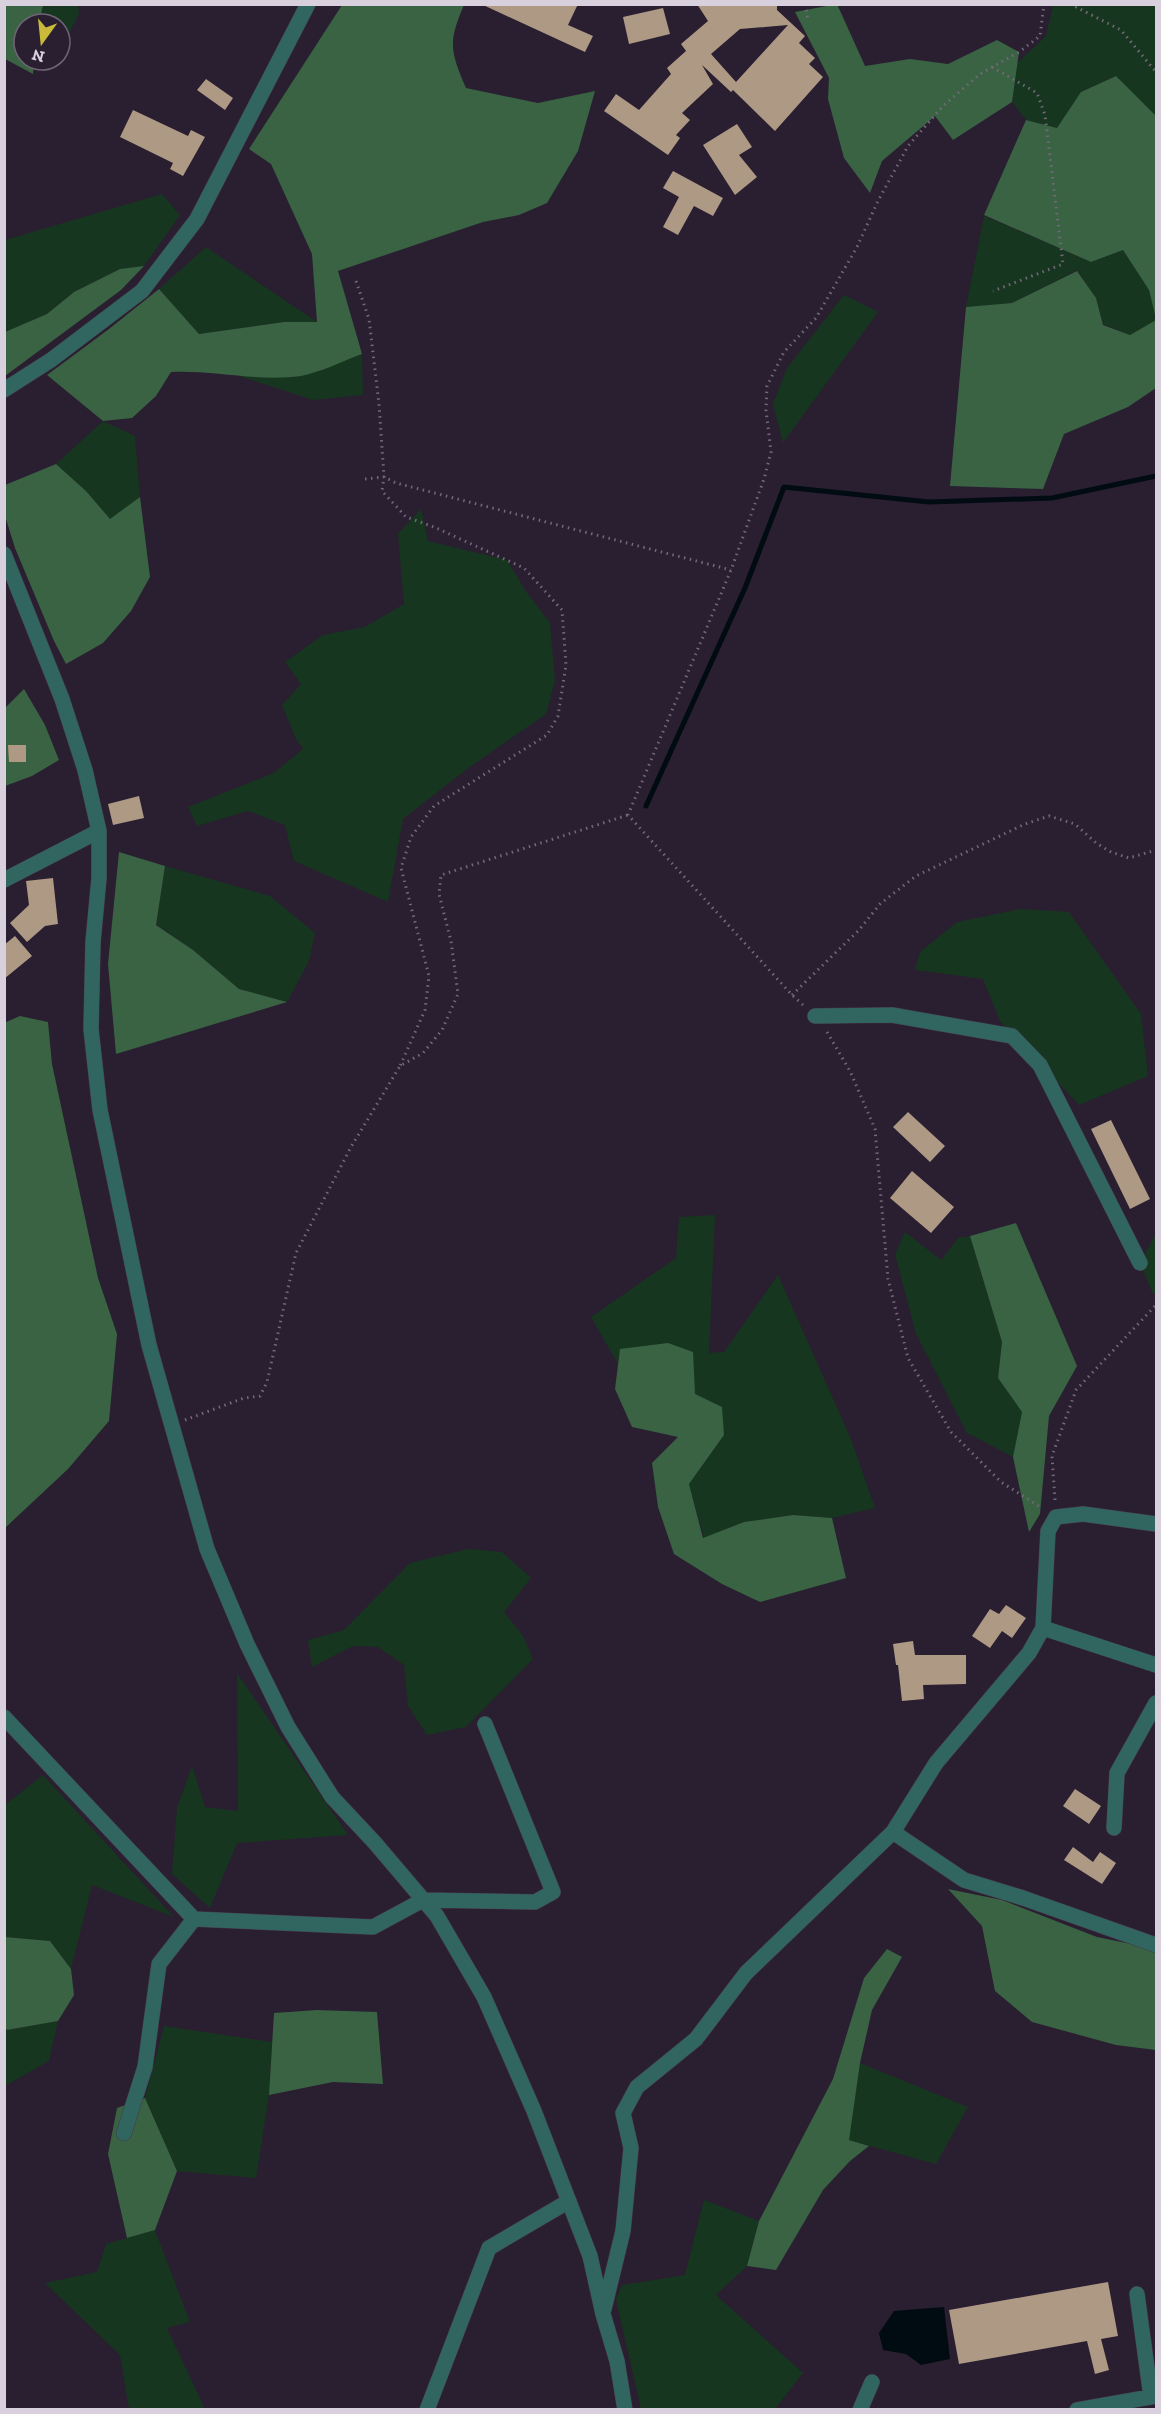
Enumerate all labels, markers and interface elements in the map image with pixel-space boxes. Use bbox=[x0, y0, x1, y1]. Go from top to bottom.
north arrow bbox=[12, 12, 72, 72]
text: N bbox=[30, 45, 47, 67]

